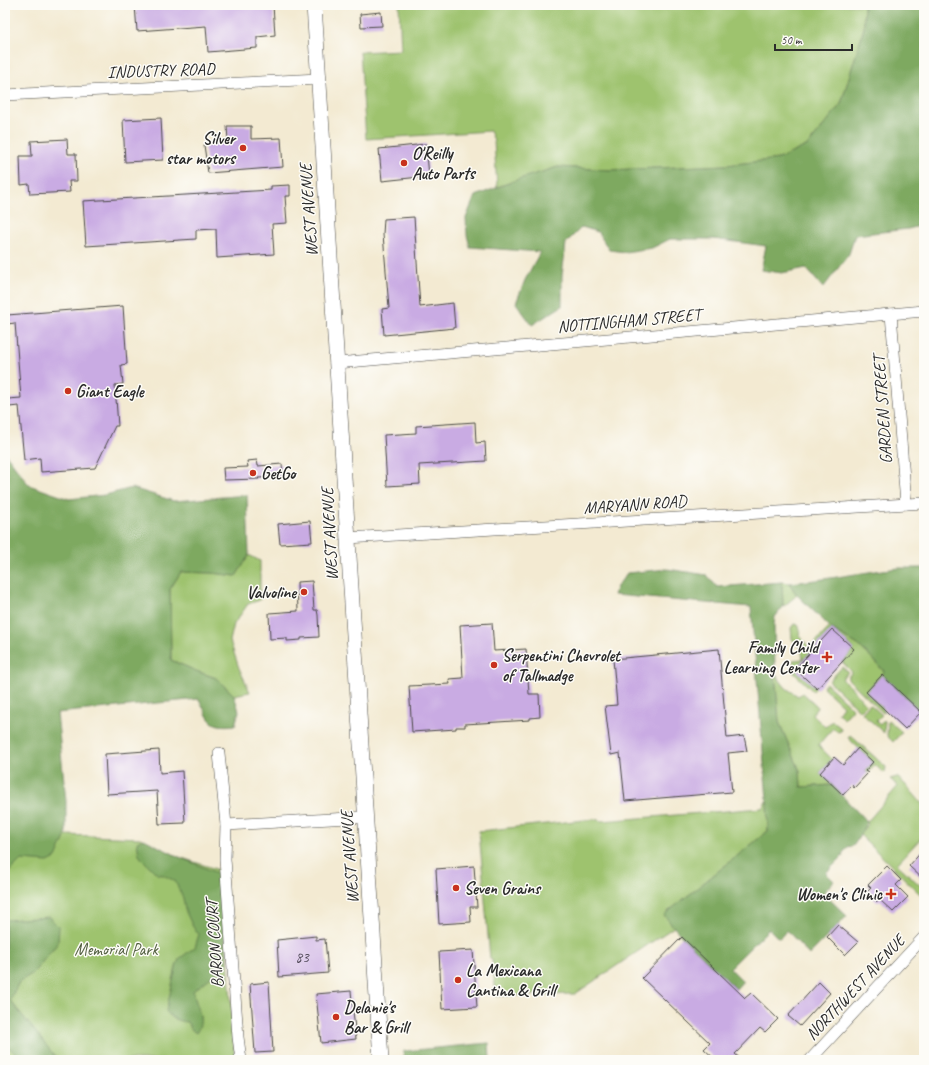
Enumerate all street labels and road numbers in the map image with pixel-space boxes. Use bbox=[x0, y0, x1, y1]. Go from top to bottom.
street label: INDUSTRY ROAD bbox=[107, 58, 216, 83]
street label: WEST AVENUE bbox=[295, 160, 322, 257]
street label: NOTTINGHAM STREET bbox=[557, 303, 706, 337]
street label: GARDEN STREET bbox=[868, 351, 897, 465]
street label: WEST AVENUE bbox=[316, 484, 342, 581]
street label: MARYANN ROAD bbox=[583, 490, 689, 519]
street label: WEST AVENUE bbox=[336, 807, 363, 904]
street label: BARON COURT bbox=[201, 895, 228, 989]
street label: NORTHWEST AVENUE bbox=[801, 928, 911, 1044]

